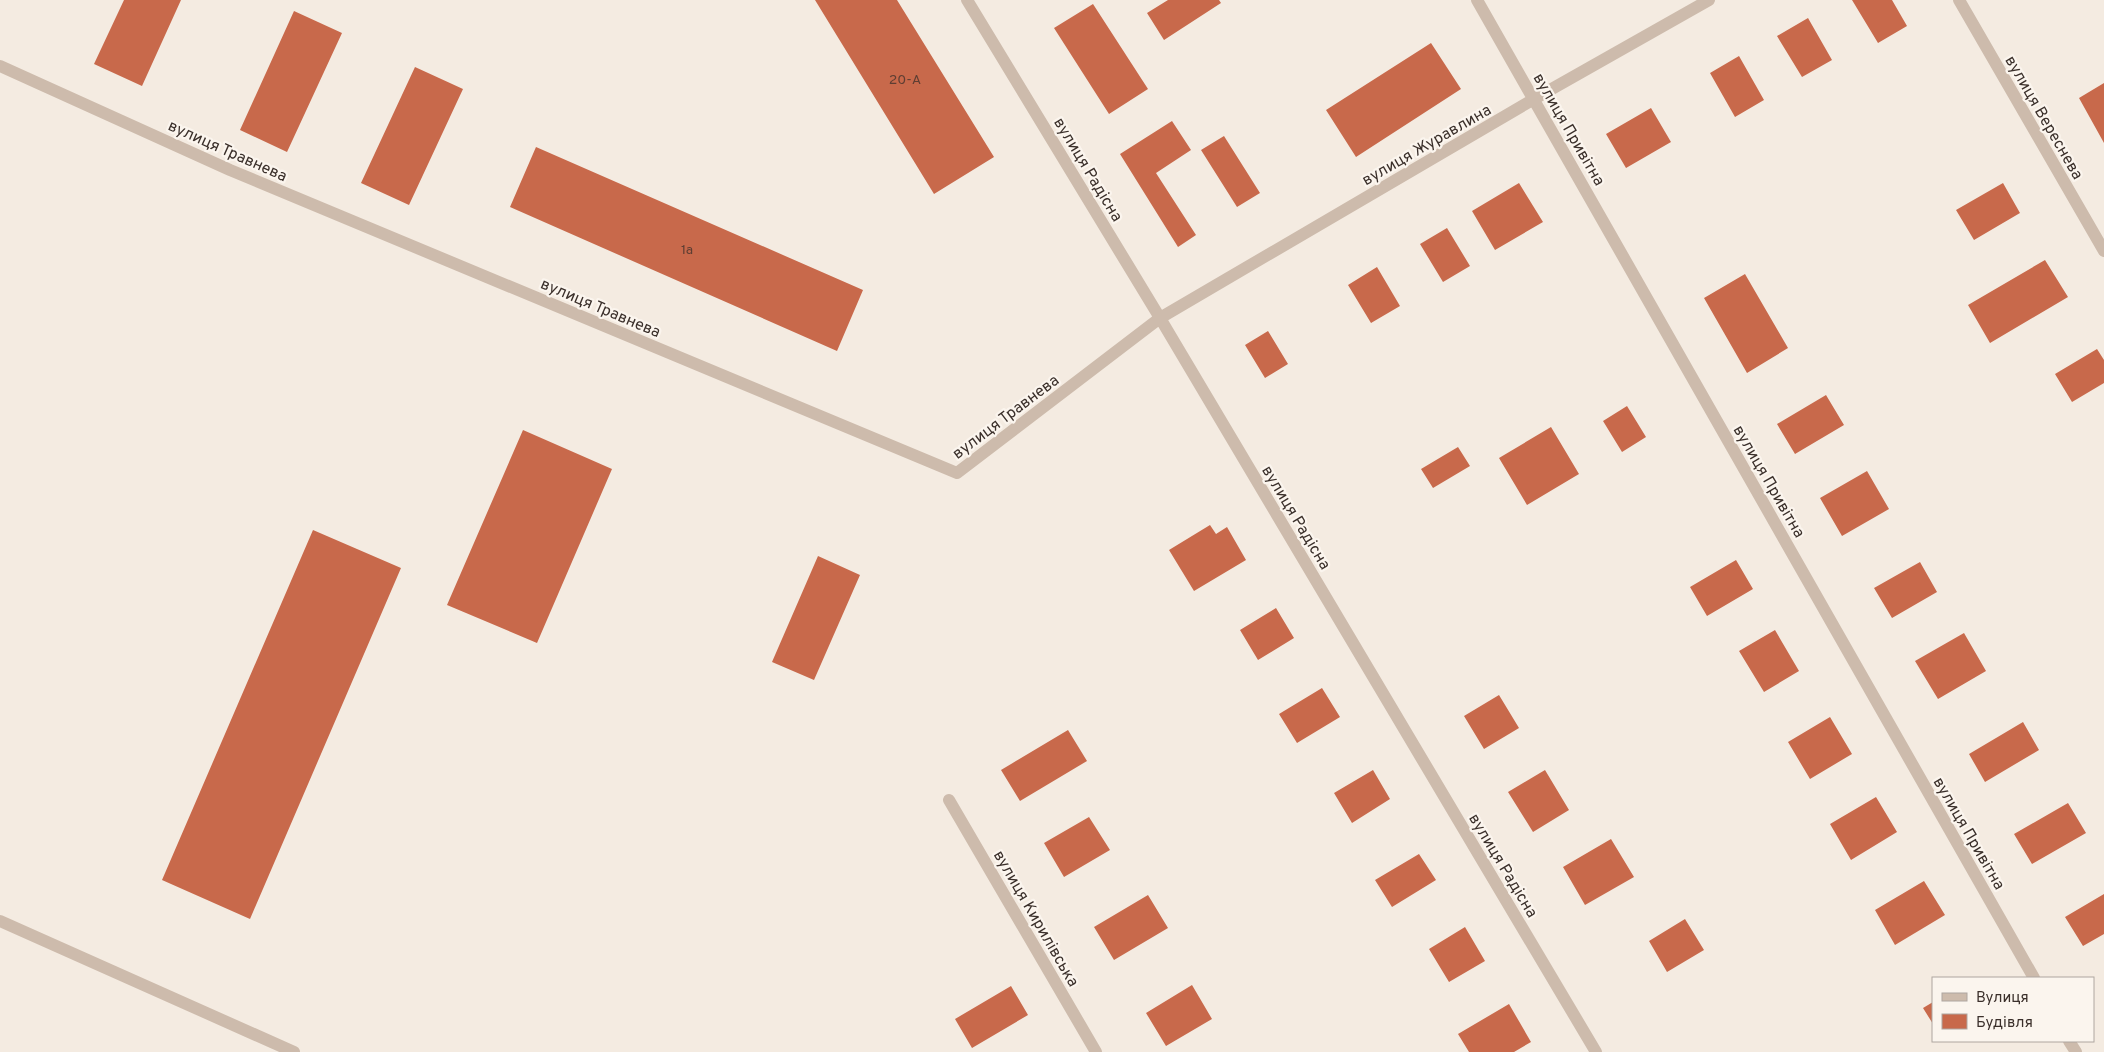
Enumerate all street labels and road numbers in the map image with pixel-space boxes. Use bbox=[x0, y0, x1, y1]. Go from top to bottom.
street label: вулиця Вереснева bbox=[2000, 52, 2087, 184]
street label: вулиця Привітна bbox=[1528, 70, 1609, 190]
street label: вулиця Журавлина bbox=[1359, 101, 1495, 191]
street label: вулиця Радісна bbox=[1048, 114, 1126, 226]
street label: вулиця Травнева bbox=[164, 117, 290, 187]
street label: вулиця Травнева bbox=[537, 275, 663, 343]
street label: вулиця Травнева bbox=[949, 371, 1064, 464]
street label: вулиця Привітна bbox=[1728, 422, 1809, 542]
street label: вулиця Радісна bbox=[1256, 462, 1334, 574]
street label: вулиця Привітна bbox=[1928, 774, 2009, 894]
street label: вулиця Радісна bbox=[1463, 810, 1541, 922]
street label: вулиця Кирилівська bbox=[988, 847, 1083, 991]

